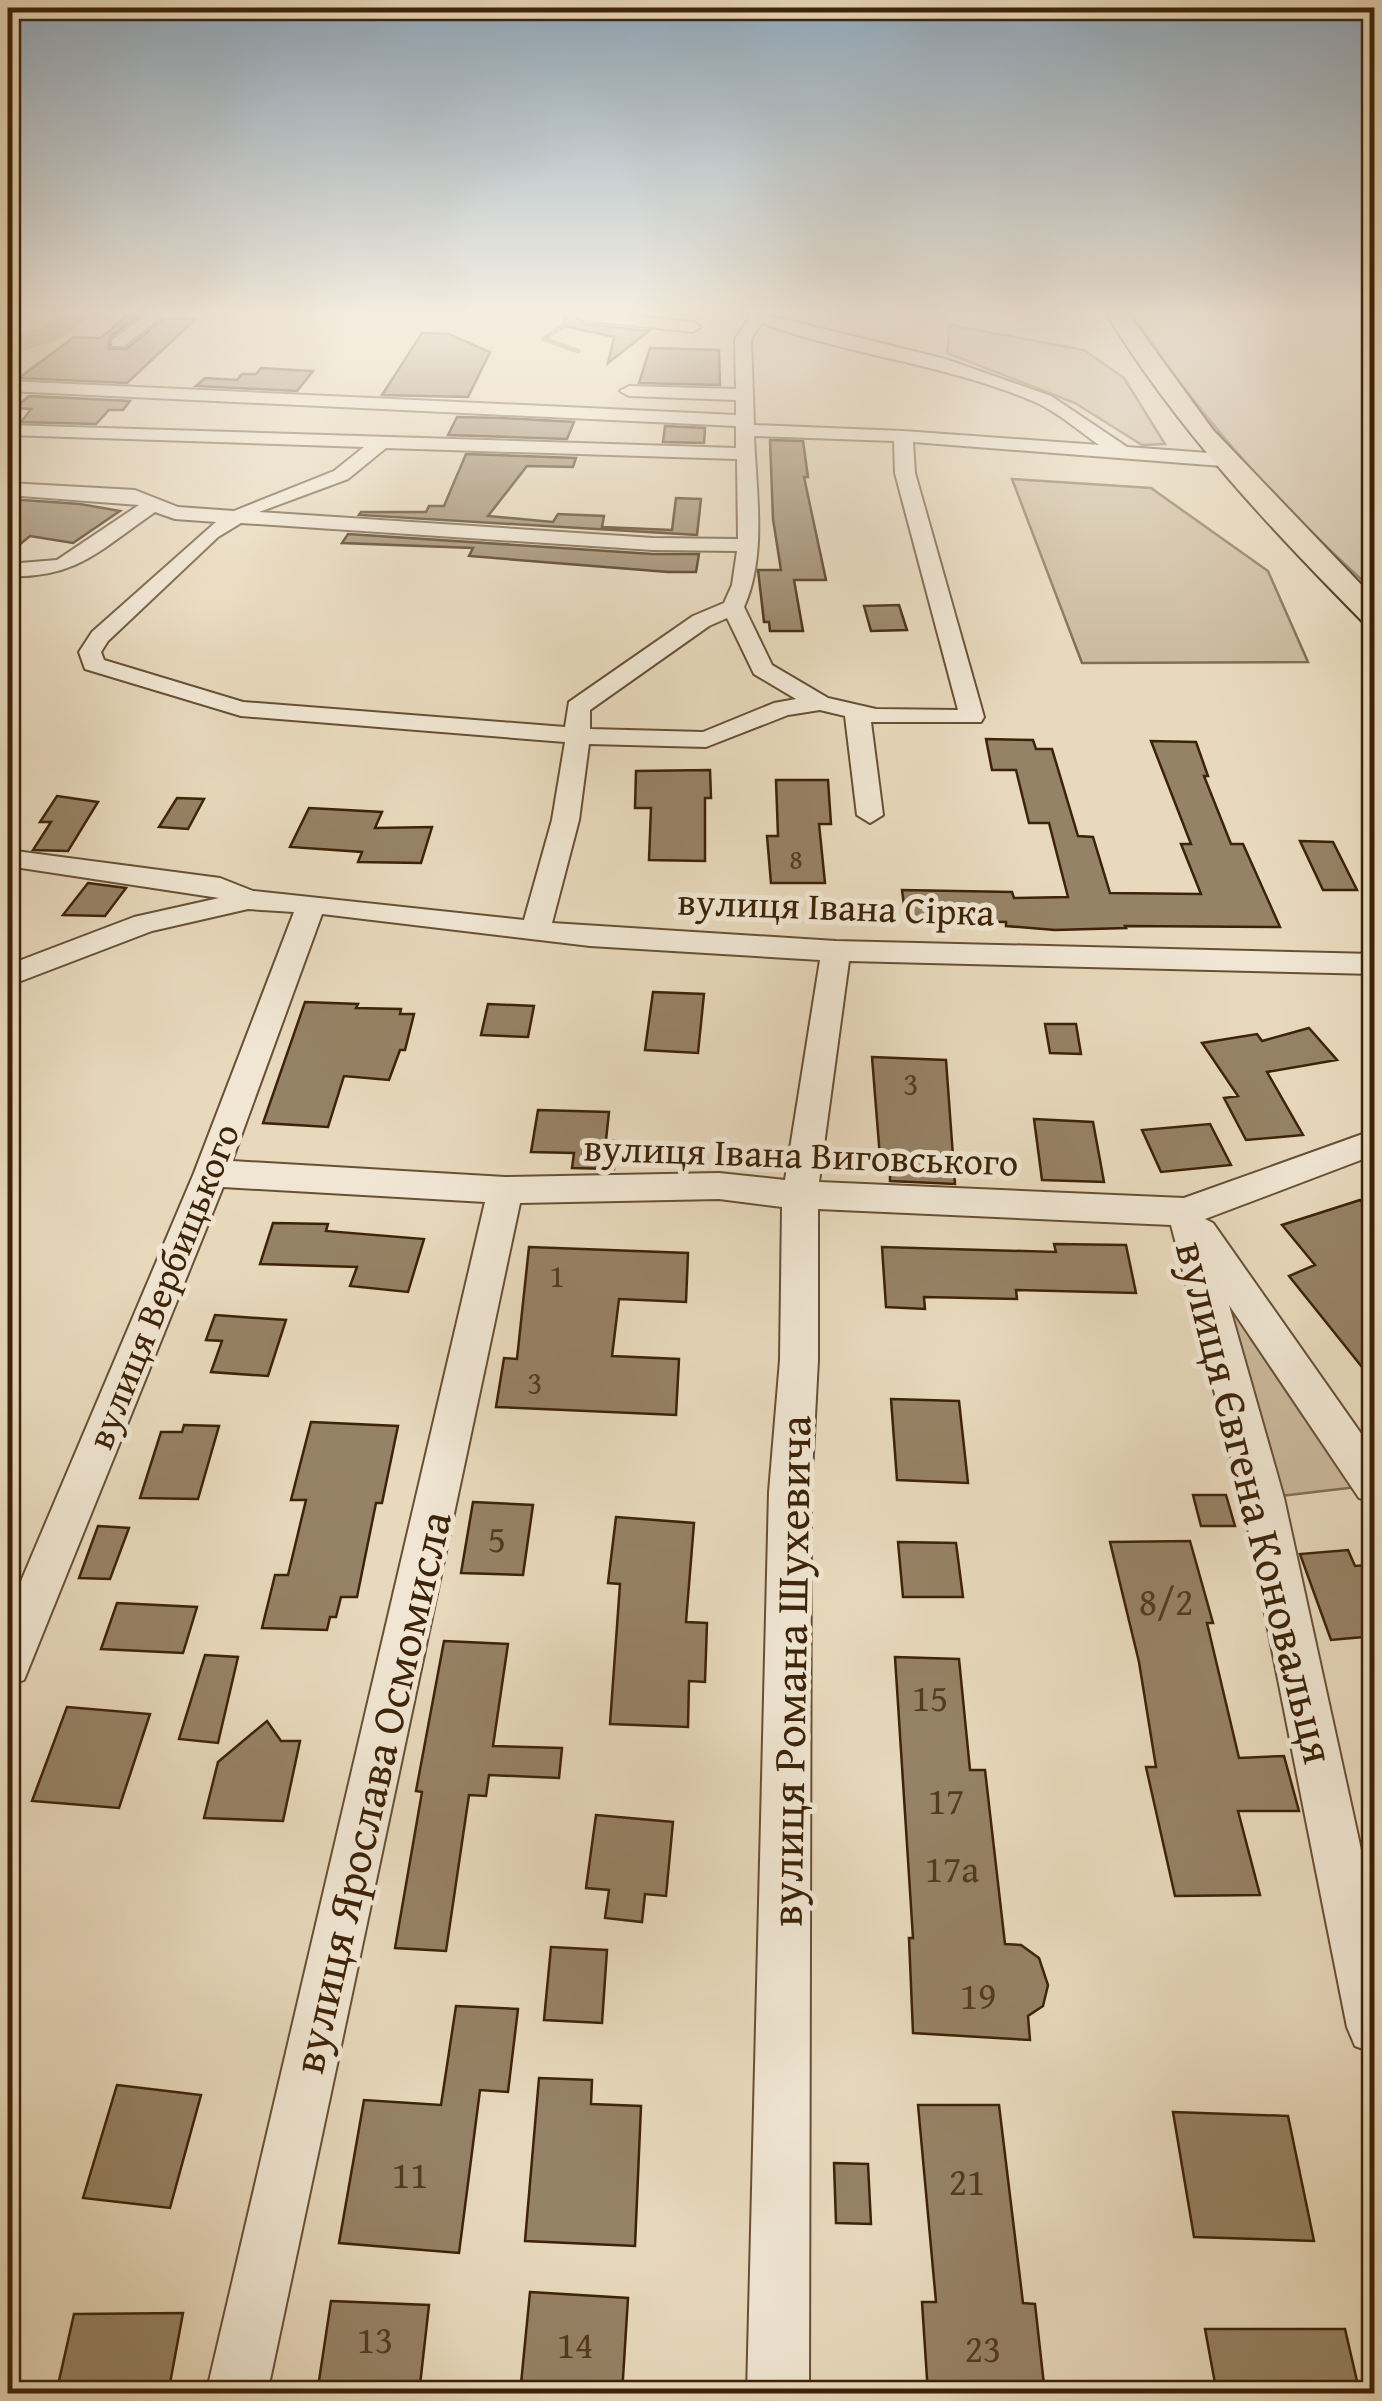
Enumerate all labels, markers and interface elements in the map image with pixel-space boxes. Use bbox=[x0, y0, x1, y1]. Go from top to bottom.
house number: 8 bbox=[789, 838, 803, 879]
street label: вулиця Івана Сірка bbox=[677, 872, 996, 940]
house number: 3 bbox=[903, 1060, 919, 1107]
street label: вулиця Вербицького bbox=[71, 1114, 253, 1457]
street label: вулиця Івана Виговського bbox=[583, 1118, 1019, 1190]
street label: вулиця Євгена Коновальця bbox=[1160, 1234, 1353, 1770]
house number: 1 bbox=[549, 1252, 565, 1299]
house number: 3 bbox=[527, 1359, 543, 1406]
street label: вулиця Романа Шухевича bbox=[753, 1414, 826, 1927]
street label: вулиця Ярослава Осмомисла bbox=[274, 1504, 467, 2079]
house number: 5 bbox=[488, 1510, 506, 1566]
house number: 8/2 bbox=[1139, 1573, 1193, 1629]
house number: 15 bbox=[912, 1669, 948, 1725]
house number: 17 bbox=[928, 1772, 964, 1828]
house number: 17а bbox=[925, 1840, 979, 1896]
house number: 19 bbox=[960, 1967, 996, 2023]
house number: 11 bbox=[392, 2146, 428, 2202]
house number: 21 bbox=[949, 2153, 985, 2209]
house number: 13 bbox=[357, 2311, 393, 2367]
house number: 14 bbox=[557, 2316, 593, 2372]
house number: 23 bbox=[965, 2320, 1001, 2376]

